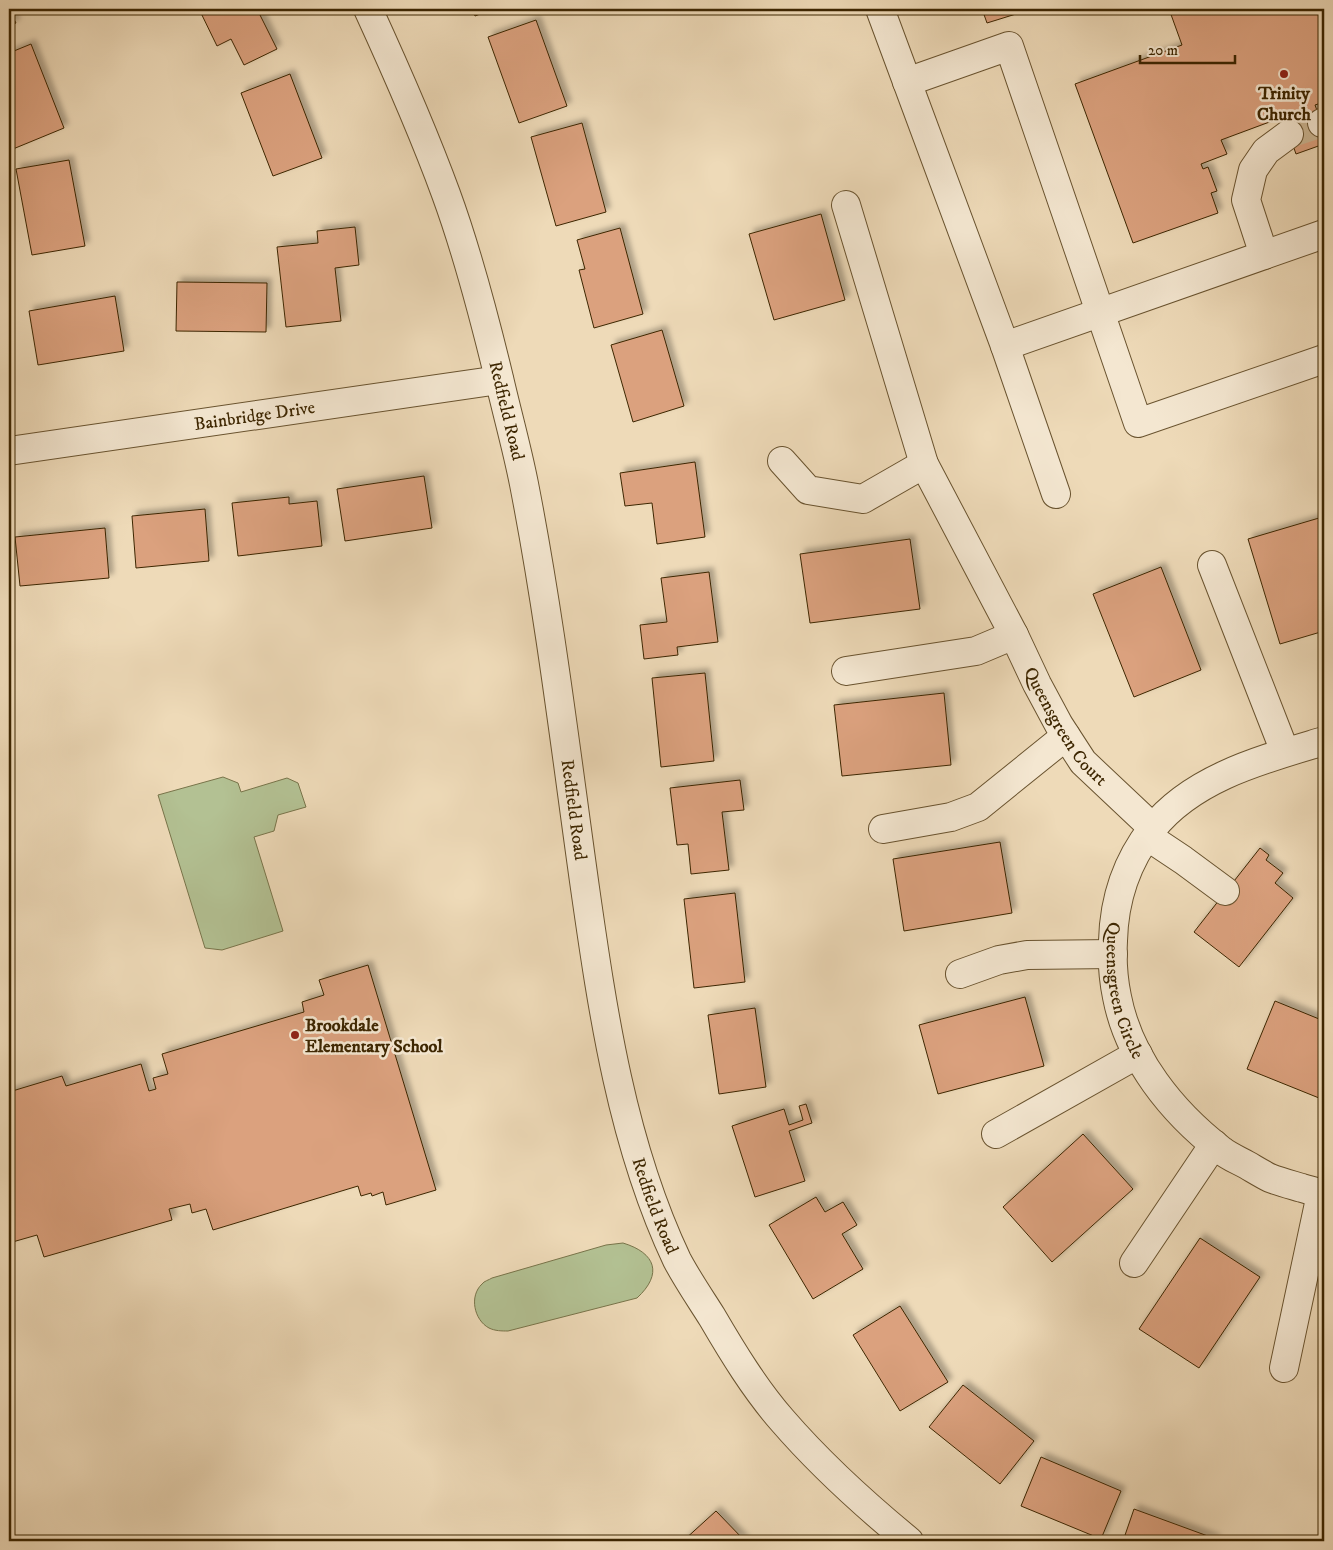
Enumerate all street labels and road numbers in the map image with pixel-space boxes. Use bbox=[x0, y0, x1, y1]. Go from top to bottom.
street label: Redfield Road bbox=[483, 359, 529, 463]
street label: Bainbridge Drive bbox=[193, 397, 317, 436]
street label: Queensgreen Court bbox=[1019, 664, 1111, 791]
street label: Redfield Road bbox=[556, 758, 591, 862]
street label: Queensgreen Circle bbox=[1100, 921, 1148, 1063]
street label: Redfield Road bbox=[626, 1155, 683, 1258]

